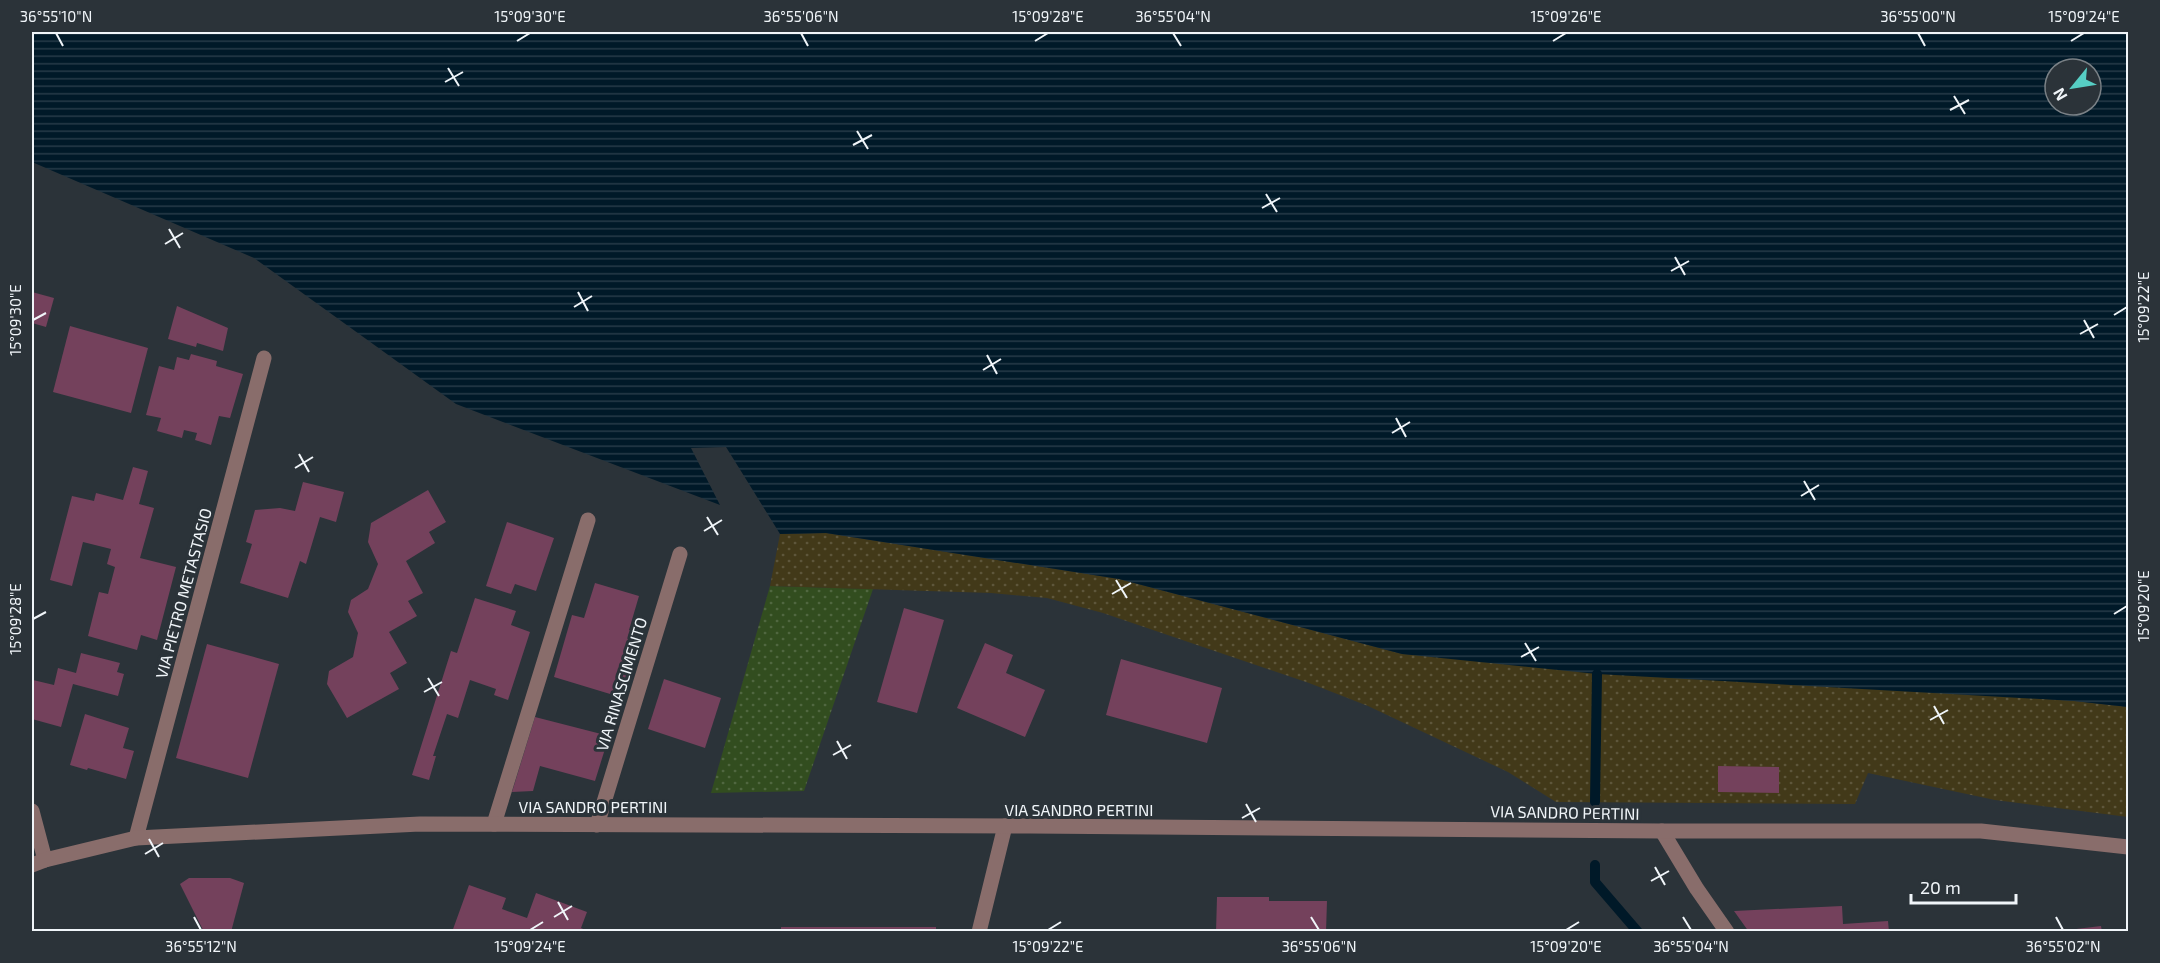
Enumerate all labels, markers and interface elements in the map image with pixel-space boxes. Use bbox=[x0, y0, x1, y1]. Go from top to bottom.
text: 36°55'10"N bbox=[20, 7, 92, 25]
text: 15°09'30"E bbox=[494, 7, 566, 25]
text: 36°55'06"N bbox=[763, 7, 839, 25]
text: 15°09'28"E bbox=[1012, 7, 1084, 25]
text: 36°55'04"N bbox=[1135, 7, 1211, 25]
text: 15°09'26"E bbox=[1531, 7, 1601, 25]
text: 36°55'00"N bbox=[1880, 7, 1956, 25]
text: 15°09'24"E bbox=[2048, 7, 2120, 25]
north arrow bbox=[2043, 57, 2103, 117]
text: N bbox=[2048, 85, 2071, 105]
text: 15°09'22"E bbox=[2134, 272, 2152, 342]
text: 15°09'30"E bbox=[6, 284, 24, 356]
street label: VIA PIETRO METASTASIO bbox=[151, 506, 215, 680]
text: 15°09'20"E bbox=[2134, 570, 2152, 642]
text: 15°09'28"E bbox=[6, 583, 24, 655]
street label: VIA RINASCIMENTO bbox=[592, 615, 650, 753]
street label: VIA SANDRO PERTINI bbox=[518, 797, 668, 816]
street label: VIA SANDRO PERTINI bbox=[1004, 800, 1154, 819]
street label: VIA SANDRO PERTINI bbox=[1490, 801, 1640, 823]
scale bar bbox=[1911, 867, 2016, 905]
text: 20 m bbox=[1920, 876, 1961, 898]
text: 36°55'12"N bbox=[165, 937, 237, 955]
text: 15°09'24"E bbox=[494, 937, 566, 955]
text: 15°09'22"E bbox=[1013, 937, 1083, 955]
text: 36°55'06"N bbox=[1281, 937, 1357, 955]
text: 15°09'20"E bbox=[1530, 937, 1602, 955]
text: 36°55'04"N bbox=[1653, 937, 1729, 955]
text: 36°55'02"N bbox=[2026, 937, 2100, 955]

